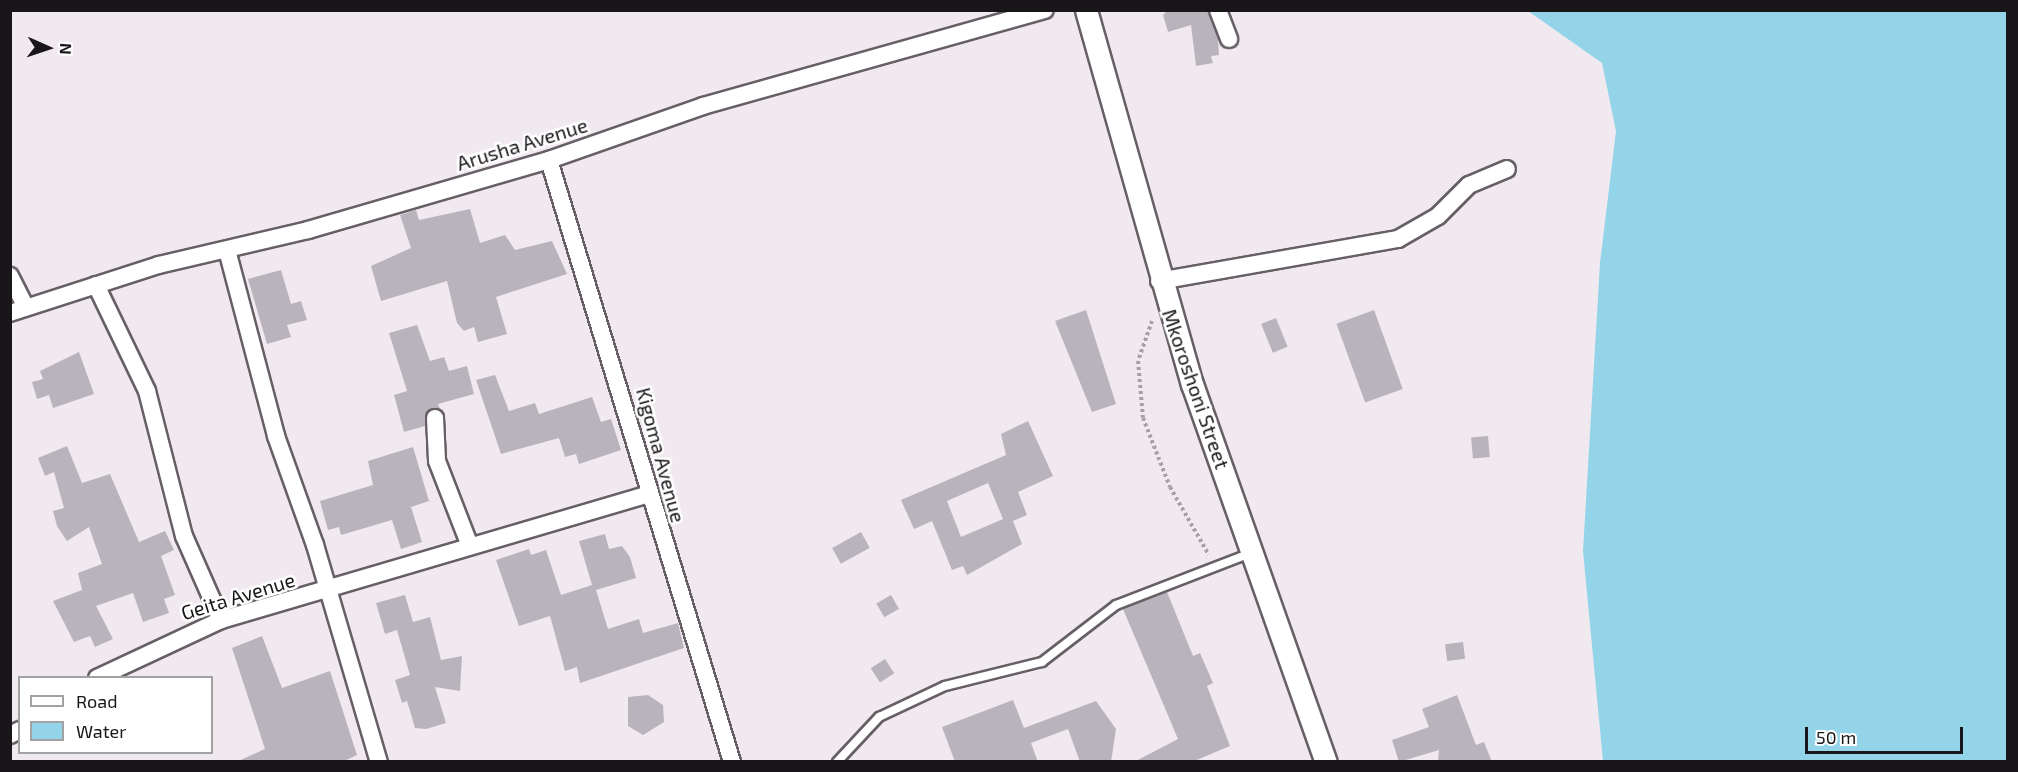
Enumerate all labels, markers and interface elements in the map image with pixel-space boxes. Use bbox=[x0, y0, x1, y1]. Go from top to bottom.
north arrow bbox=[18, 18, 78, 78]
text: N bbox=[57, 43, 76, 55]
street label: Arusha Avenue bbox=[453, 113, 591, 175]
street label: Mkoroshoni Street bbox=[1157, 306, 1235, 472]
street label: Kigoma Avenue bbox=[631, 385, 691, 525]
street label: Geita Avenue bbox=[178, 567, 298, 625]
legend bbox=[18, 676, 213, 754]
text: Road bbox=[76, 690, 117, 712]
scale bar bbox=[1808, 715, 1966, 753]
text: Water bbox=[76, 720, 126, 742]
text: 50 m bbox=[1816, 726, 1856, 748]

